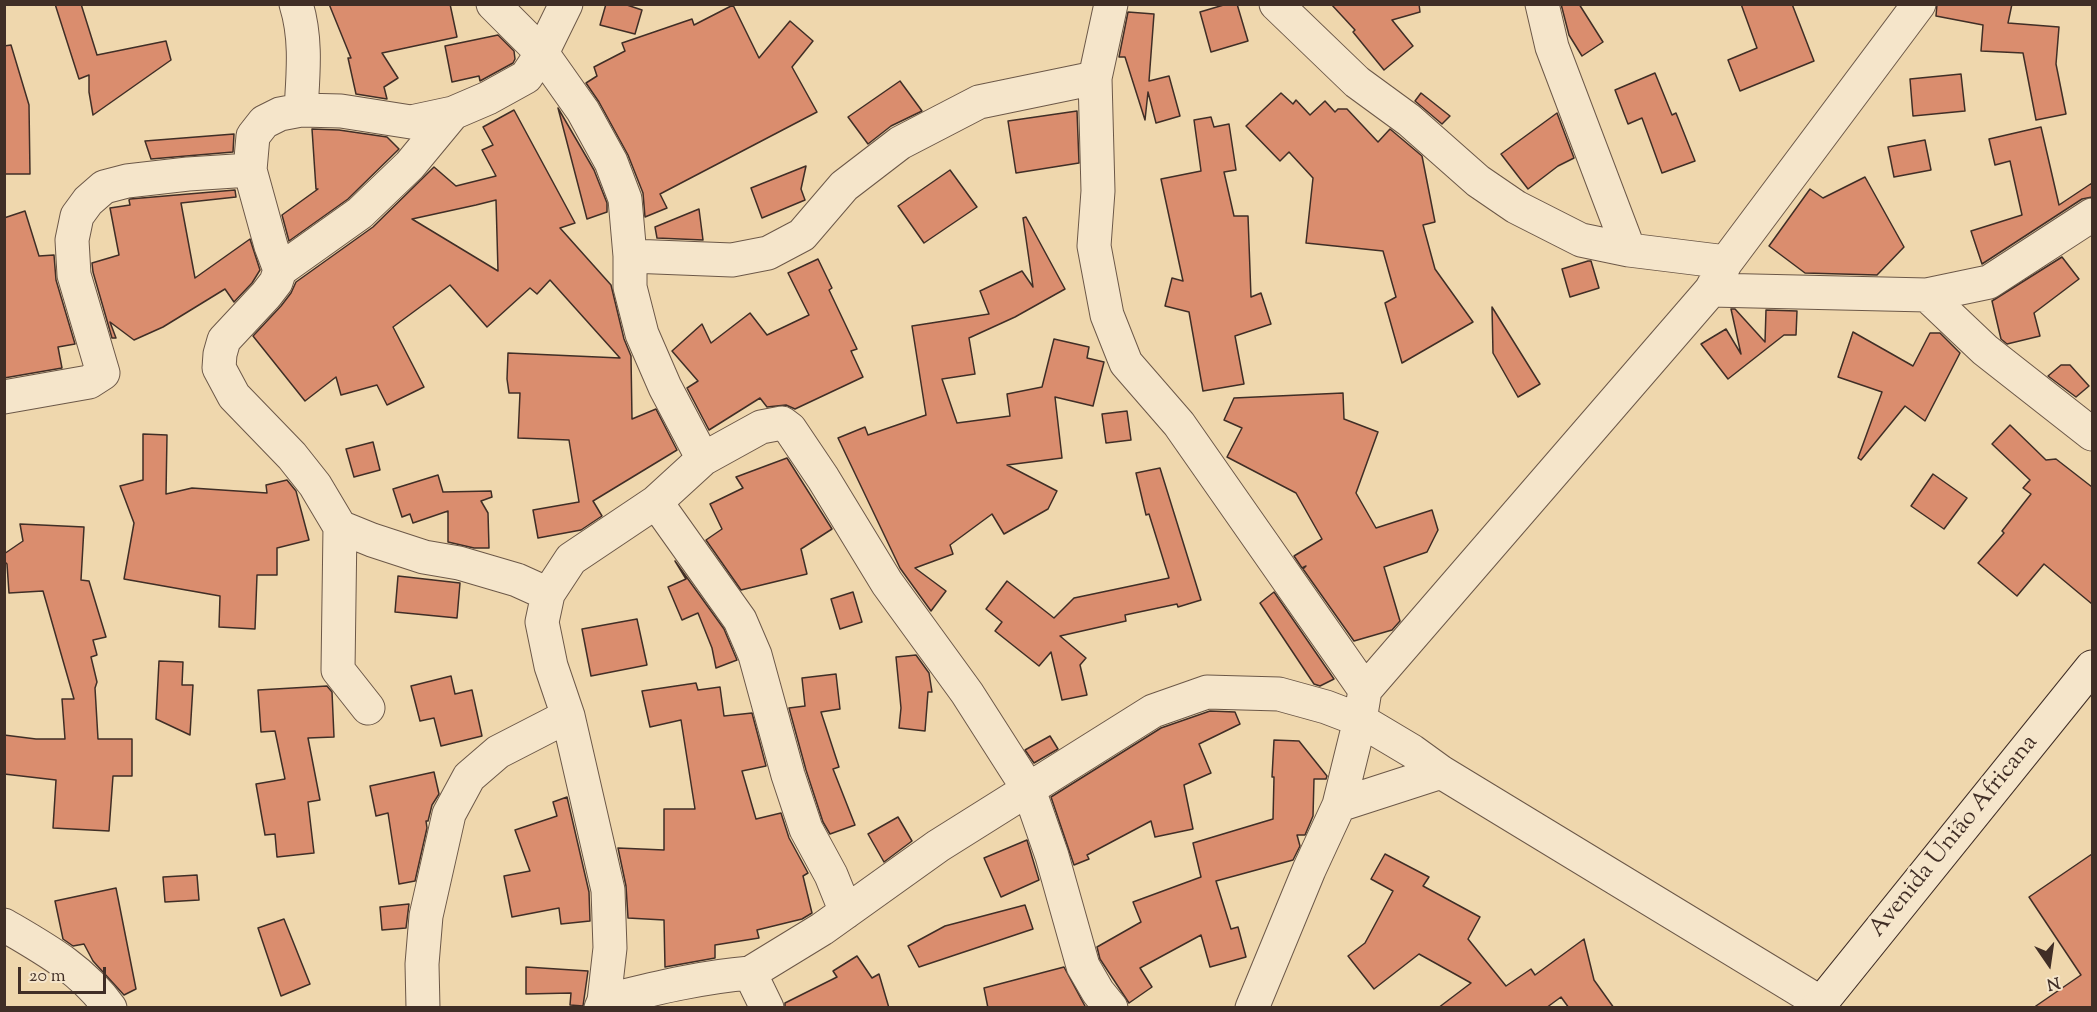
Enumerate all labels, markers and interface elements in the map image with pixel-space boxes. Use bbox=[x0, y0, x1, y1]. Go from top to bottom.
street label: Avenida União Africana bbox=[1865, 730, 2045, 944]
north arrow bbox=[2019, 934, 2079, 994]
scale bar bbox=[21, 955, 110, 993]
text: 20 m bbox=[29, 964, 66, 990]
text: N bbox=[2044, 969, 2062, 995]

